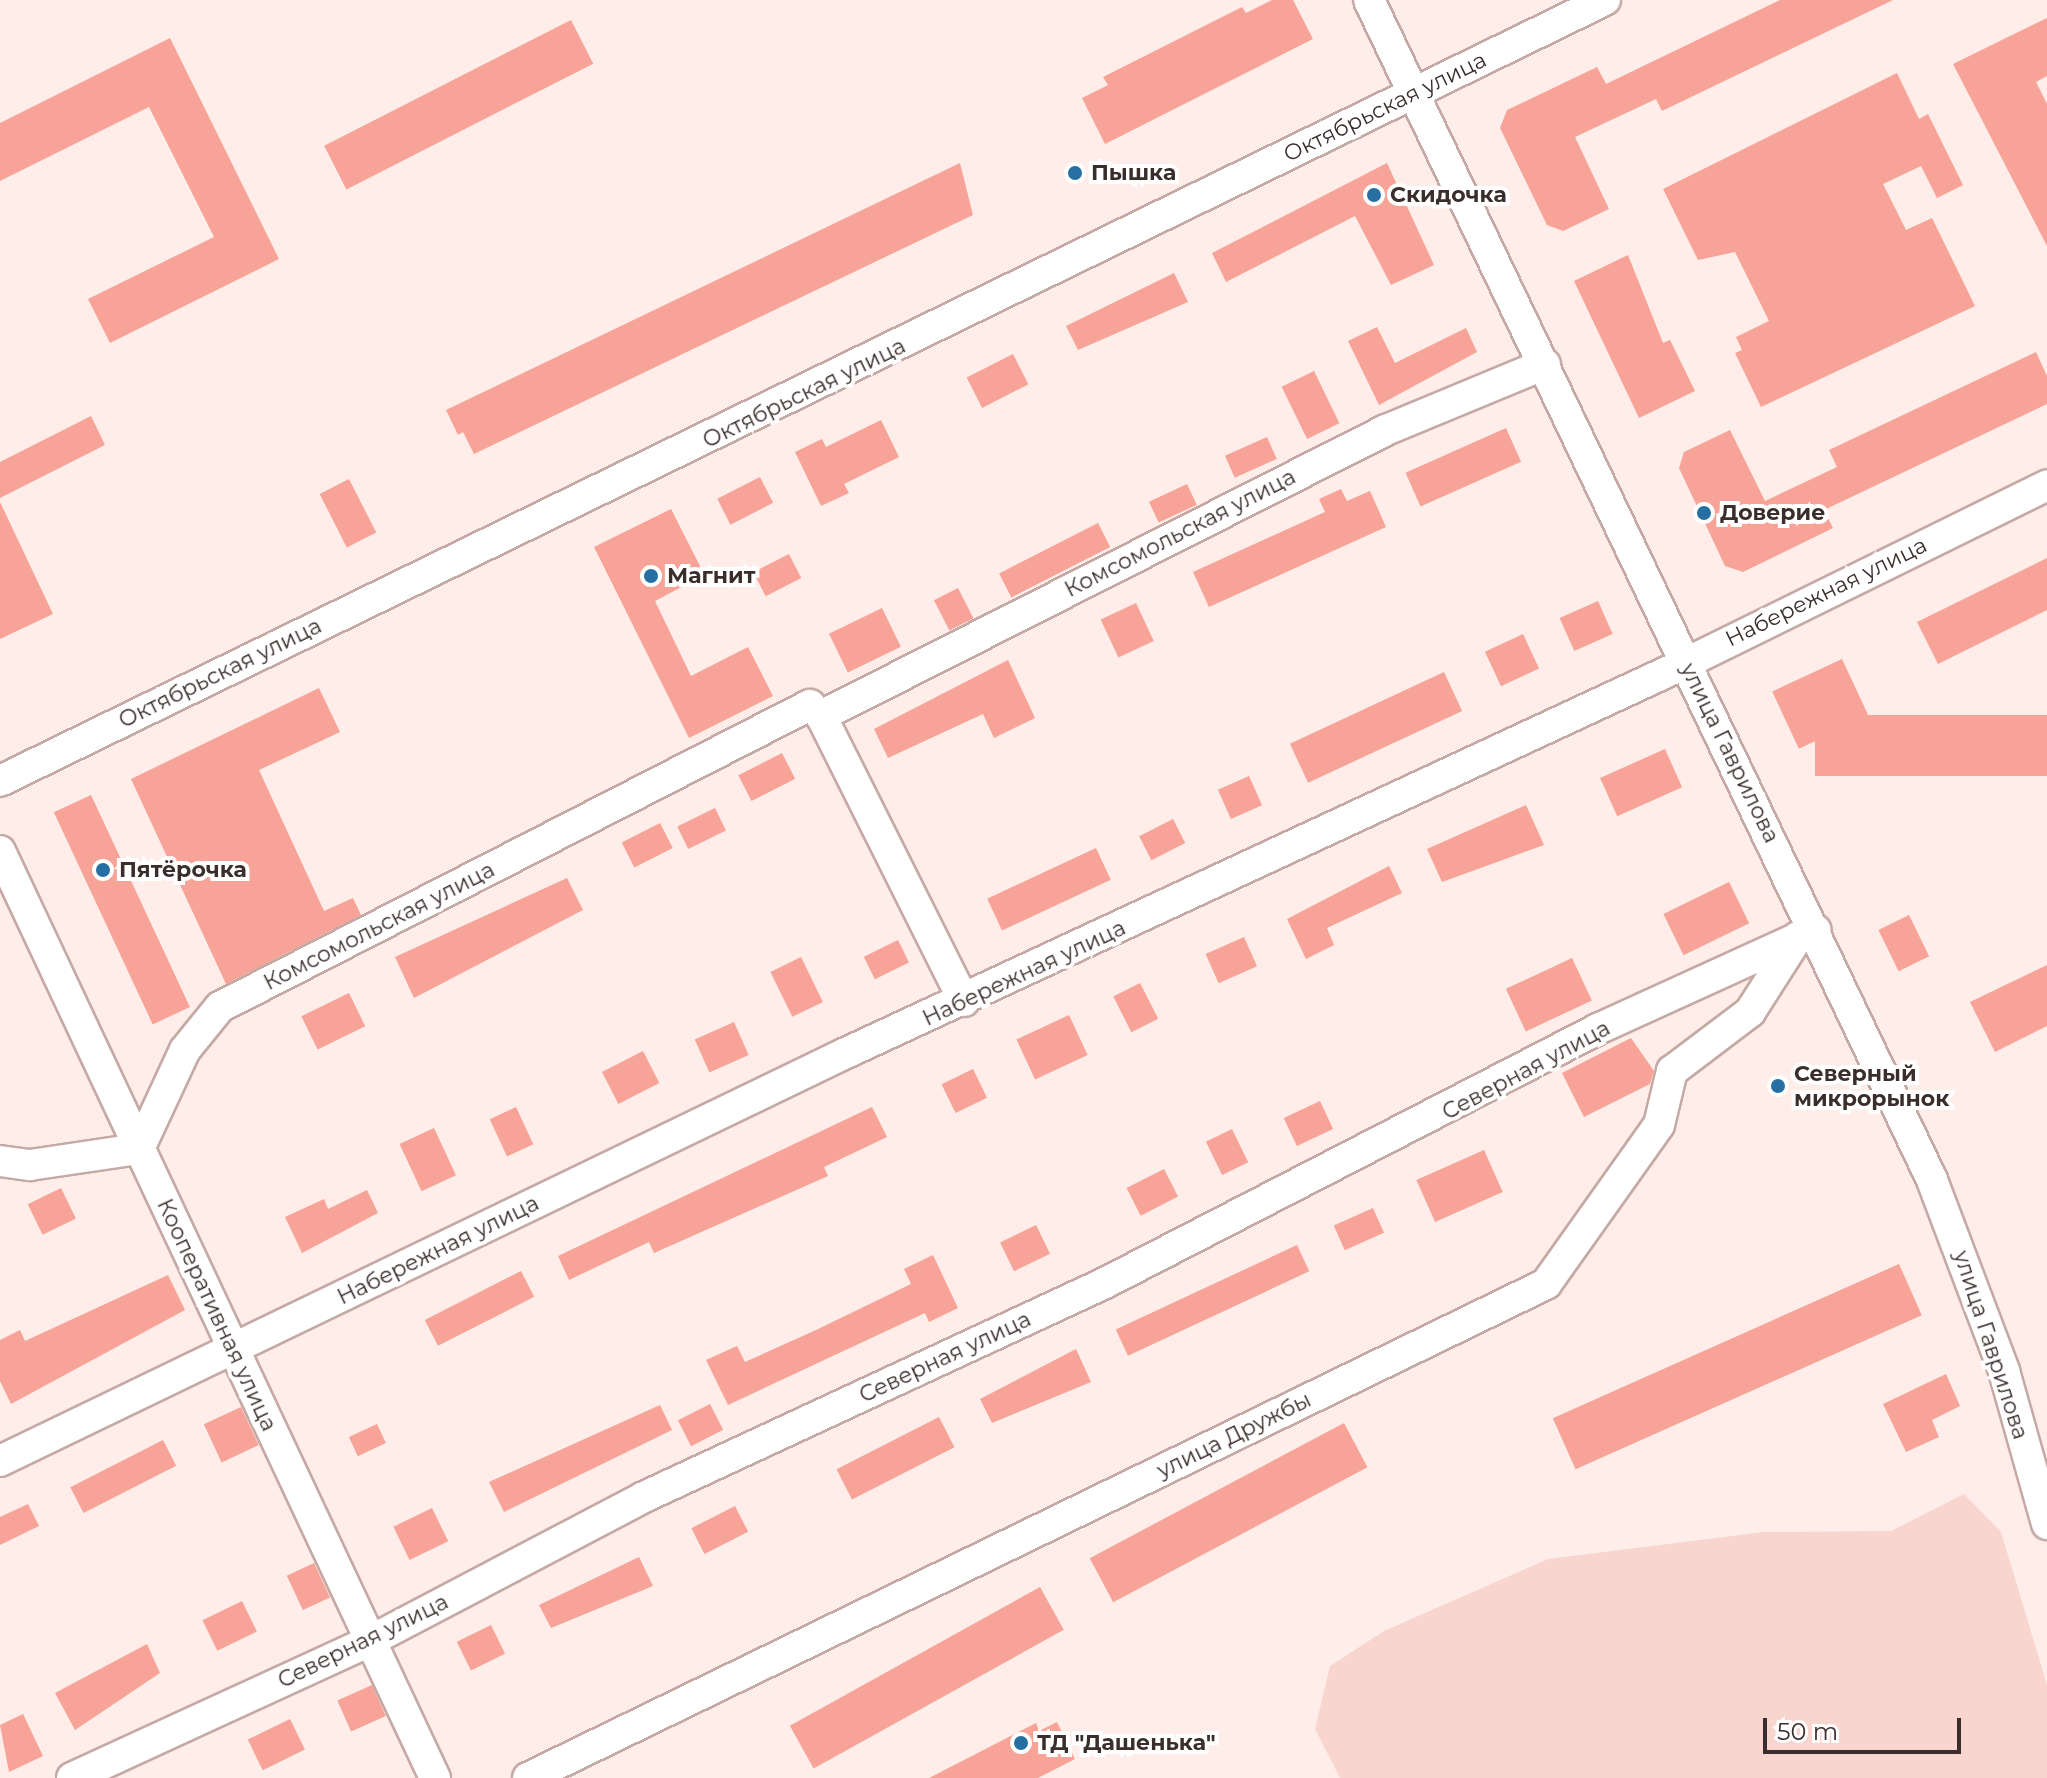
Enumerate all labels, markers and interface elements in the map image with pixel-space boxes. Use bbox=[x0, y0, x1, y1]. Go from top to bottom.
street label: Октябрьская улица bbox=[1279, 46, 1491, 168]
place label: Пышка bbox=[1091, 160, 1176, 186]
marker: Пышка bbox=[1066, 164, 1084, 182]
place label: Скидочка bbox=[1390, 182, 1507, 208]
marker: Скидочка bbox=[1365, 186, 1383, 204]
street label: Октябрьская улица bbox=[698, 332, 910, 454]
street label: Комсомольская улица bbox=[1060, 463, 1300, 603]
place label: Доверие bbox=[1720, 500, 1825, 526]
marker: Доверие bbox=[1695, 504, 1713, 522]
street label: Набережная улица bbox=[1721, 532, 1931, 652]
place label: Магнит bbox=[667, 563, 755, 589]
marker: Магнит bbox=[642, 567, 660, 585]
street label: Октябрьская улица bbox=[114, 612, 326, 734]
street label: улица Гаврилова bbox=[1675, 659, 1785, 847]
street label: Комсомольская улица bbox=[259, 856, 499, 996]
place label: Пятёрочка bbox=[119, 857, 247, 883]
marker: Пятёрочка bbox=[94, 861, 112, 879]
street label: Набережная улица bbox=[918, 914, 1130, 1032]
street label: Северная улица bbox=[1438, 1015, 1614, 1125]
place label: Северный микрорынок bbox=[1794, 1060, 1949, 1112]
marker: Северный микрорынок bbox=[1769, 1077, 1787, 1095]
street label: Набережная улица bbox=[333, 1190, 543, 1310]
street label: Кооперативная улица bbox=[151, 1195, 283, 1435]
street label: улица Гаврилова bbox=[1948, 1247, 2034, 1443]
street label: Северная улица bbox=[855, 1306, 1035, 1408]
street label: улица Дружбы bbox=[1153, 1386, 1315, 1484]
street label: Северная улица bbox=[273, 1588, 453, 1694]
scale bar bbox=[1767, 1702, 1965, 1752]
text: 50 m bbox=[1777, 1717, 1838, 1746]
place label: ТД "Дашенька" bbox=[1037, 1730, 1216, 1756]
marker: ТД "Дашенька" bbox=[1012, 1734, 1030, 1752]

